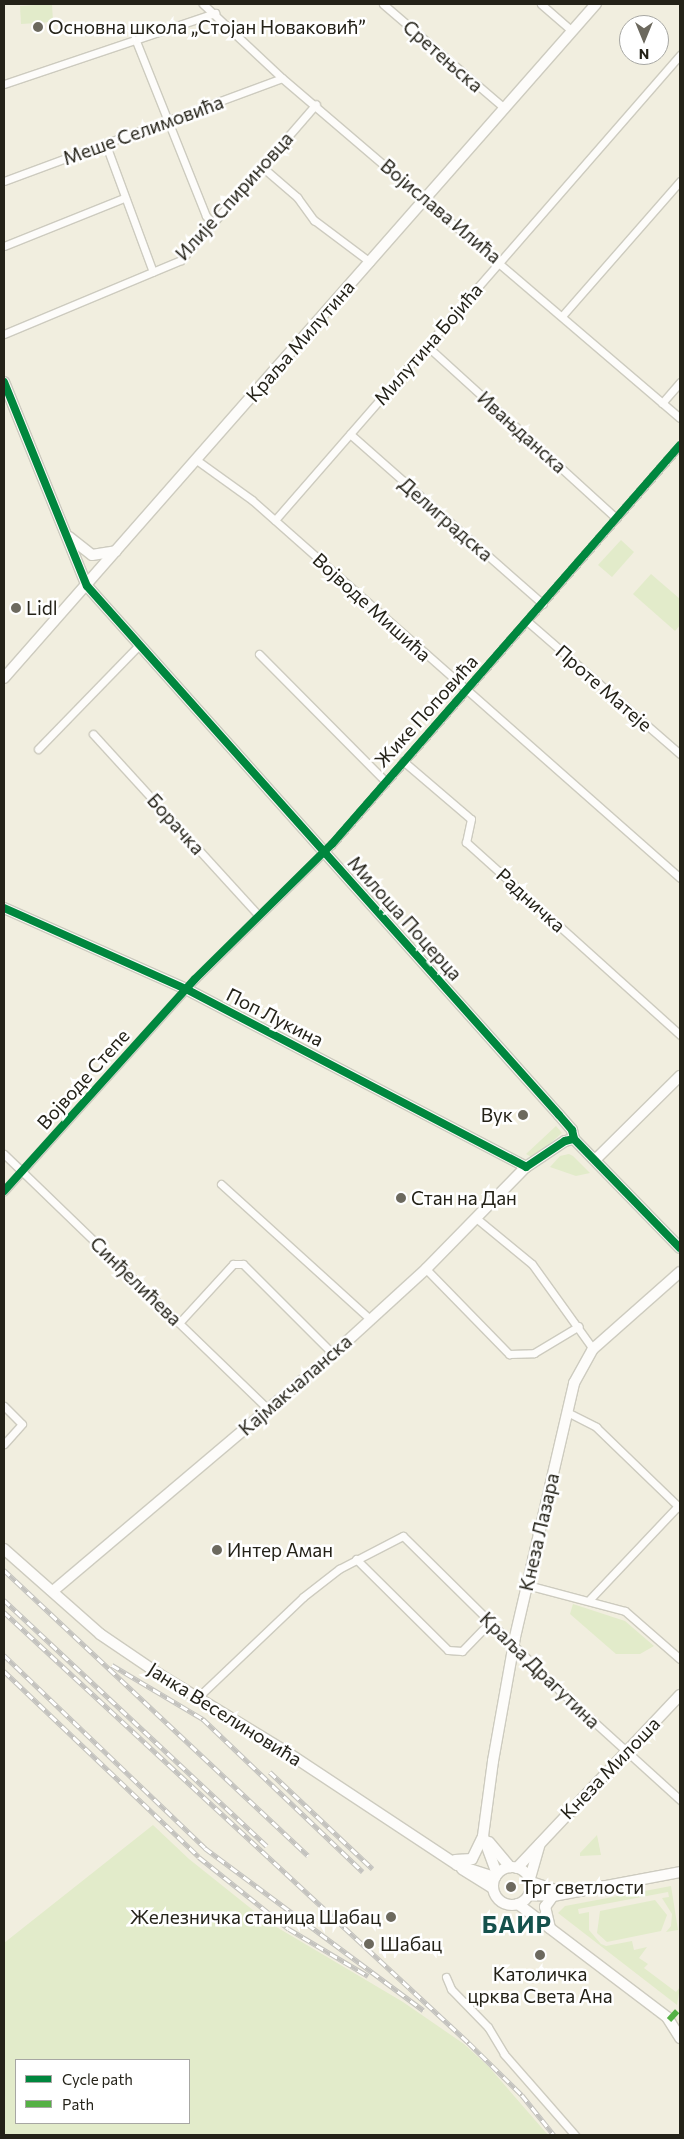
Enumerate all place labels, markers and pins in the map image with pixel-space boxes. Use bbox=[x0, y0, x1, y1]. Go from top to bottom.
place label: Основна школа „Стојан Новаковић” bbox=[48, 16, 366, 38]
marker: Основна школа „Стојан Новаковић” bbox=[32, 21, 44, 33]
place label: Lidl bbox=[26, 597, 58, 619]
marker: Lidl bbox=[10, 602, 22, 614]
place label: Вук bbox=[481, 1104, 513, 1126]
marker: Вук bbox=[517, 1109, 529, 1121]
place label: Стан на Дан bbox=[411, 1187, 517, 1209]
marker: Стан на Дан bbox=[395, 1192, 407, 1204]
place label: Интер Аман bbox=[227, 1539, 333, 1561]
marker: Интер Аман bbox=[211, 1544, 223, 1556]
place label: Трг светлости bbox=[521, 1876, 644, 1898]
marker: Трг светлости bbox=[505, 1881, 517, 1893]
place label: Железничка станица Шабац bbox=[130, 1906, 381, 1928]
marker: Железничка станица Шабац bbox=[385, 1911, 397, 1923]
place label: Шабац bbox=[380, 1933, 442, 1955]
marker: Шабац bbox=[362, 1937, 376, 1951]
marker: Католичка црква Света Ана bbox=[534, 1949, 546, 1961]
place label: Католичка црква Света Ана bbox=[467, 1963, 613, 2007]

